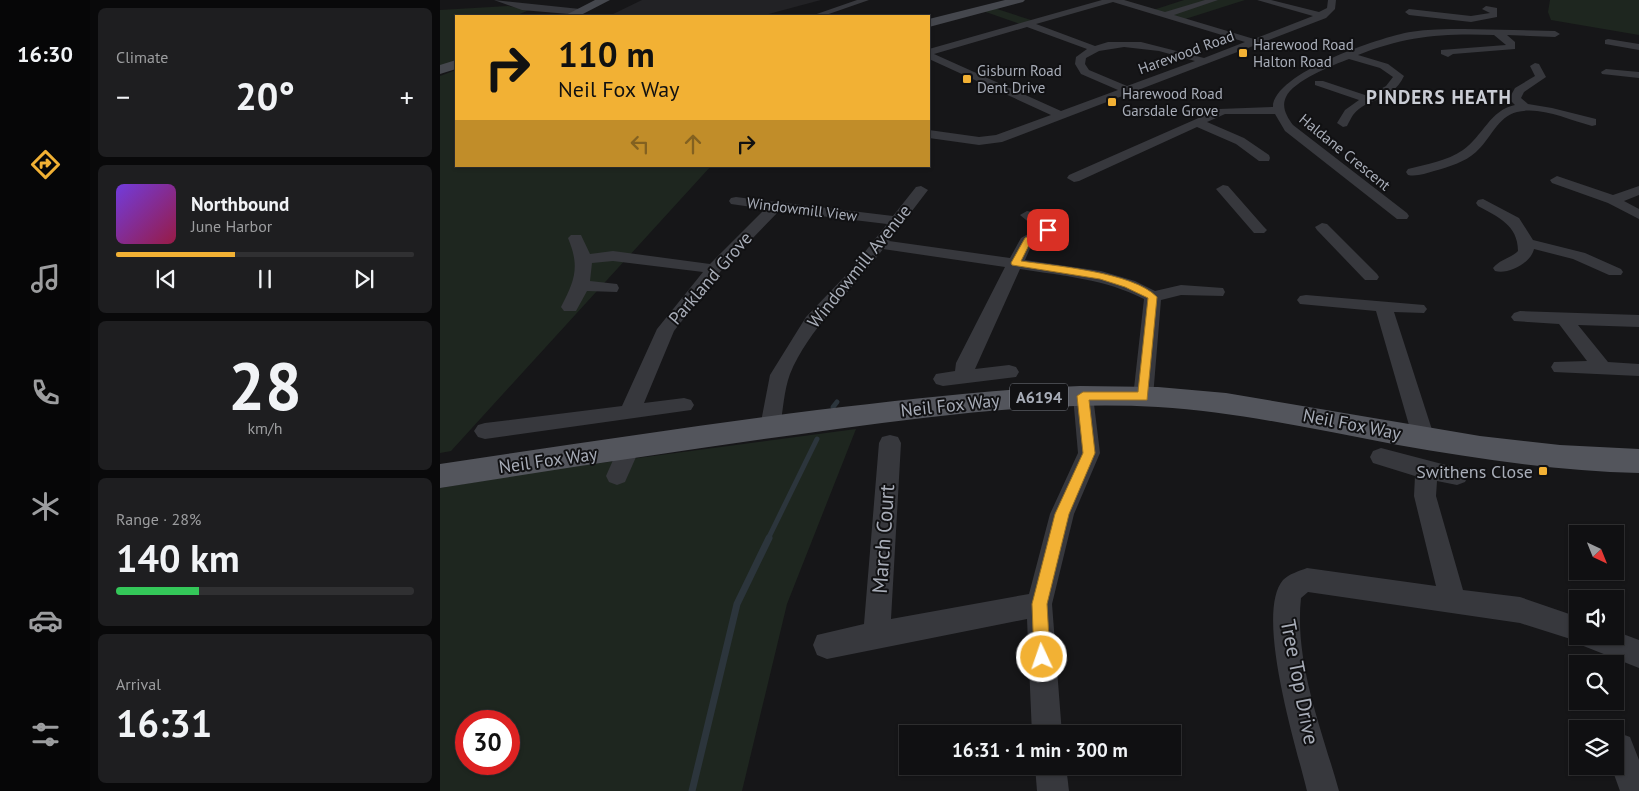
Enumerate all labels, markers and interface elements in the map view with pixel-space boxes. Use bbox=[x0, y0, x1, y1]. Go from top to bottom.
street label: Harewood Road bbox=[1135, 26, 1237, 78]
text: 110 m bbox=[558, 31, 655, 77]
icon: right bbox=[475, 35, 540, 100]
place label: Harewood Road Halton Road bbox=[1253, 35, 1354, 71]
text: 16:30 bbox=[17, 40, 73, 68]
text: Climate bbox=[116, 47, 168, 67]
marker: Harewood Road Halton Road bbox=[1237, 47, 1249, 59]
place label: Gisburn Road Dent Drive bbox=[977, 61, 1062, 97]
text: 20° bbox=[235, 71, 295, 120]
marker: Gisburn Road Dent Drive bbox=[961, 73, 973, 85]
text: Neil Fox Way bbox=[558, 75, 679, 103]
text: − bbox=[116, 78, 130, 115]
text: + bbox=[400, 78, 414, 115]
place label: Harewood Road Garsdale Grove bbox=[1122, 84, 1223, 120]
district label: PINDERS HEATH bbox=[1366, 85, 1512, 109]
marker: Harewood Road Garsdale Grove bbox=[1106, 96, 1118, 108]
street label: Haldane Crescent bbox=[1296, 109, 1394, 195]
icon: left bbox=[626, 130, 654, 158]
icon: ahead bbox=[679, 130, 707, 158]
icon: right bbox=[732, 130, 760, 158]
icon: directions bbox=[28, 147, 63, 182]
text: Northbound bbox=[191, 192, 289, 216]
street label: Windowmill View bbox=[746, 193, 858, 225]
street label: Windowmill Avenue bbox=[802, 200, 916, 332]
pin bbox=[1027, 209, 1069, 251]
text: June Harbor bbox=[191, 216, 272, 236]
icon: arrive bbox=[1034, 216, 1062, 244]
street label: Parkland Grove bbox=[663, 227, 757, 329]
icon: music bbox=[28, 261, 63, 296]
icon: previous bbox=[152, 265, 180, 293]
icon: pause bbox=[251, 265, 279, 293]
icon: next bbox=[350, 265, 378, 293]
text: 28 bbox=[228, 343, 302, 427]
icon: phone bbox=[28, 375, 63, 410]
road number: A6194 bbox=[1010, 384, 1068, 411]
street label: Neil Fox Way bbox=[899, 388, 1001, 422]
street label: Neil Fox Way bbox=[1301, 403, 1404, 445]
text: km/h bbox=[247, 418, 283, 438]
street label: Neil Fox Way bbox=[497, 442, 599, 478]
place label: Swithens Close bbox=[1416, 460, 1533, 483]
marker: Swithens Close bbox=[1537, 465, 1549, 477]
street label: March Court bbox=[866, 483, 900, 595]
icon: climate bbox=[28, 489, 63, 524]
text: Range · 28% bbox=[116, 509, 201, 529]
north arrow bbox=[1569, 525, 1624, 580]
map controls bbox=[1569, 525, 1624, 775]
text: 140 km bbox=[116, 533, 240, 582]
button: sound bbox=[1569, 590, 1624, 645]
icon: car bbox=[28, 603, 63, 638]
street label: Tree Top Drive bbox=[1275, 617, 1325, 747]
position arrow bbox=[1015, 630, 1067, 682]
button: search bbox=[1569, 655, 1624, 710]
text: Arrival bbox=[116, 674, 161, 694]
text: 16:31 bbox=[116, 698, 212, 747]
speed limit sign: 30 bbox=[455, 710, 520, 775]
icon: filters bbox=[28, 717, 63, 752]
button: layers bbox=[1569, 720, 1624, 775]
text: 16:31 · 1 min · 300 m bbox=[952, 738, 1128, 762]

